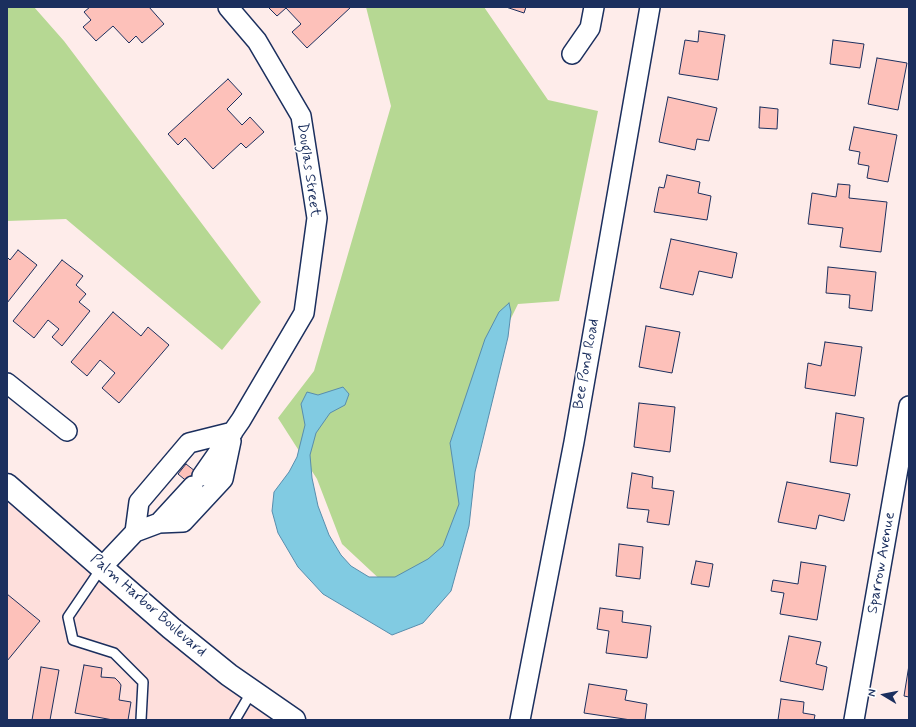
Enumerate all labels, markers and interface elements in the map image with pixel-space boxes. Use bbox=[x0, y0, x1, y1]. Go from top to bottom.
street label: Douglas Street bbox=[293, 122, 323, 218]
street label: Bee Pond Road bbox=[570, 317, 604, 411]
street label: Sparrow Avenue bbox=[864, 511, 900, 615]
street label: Palm Harbor Boulevard bbox=[86, 551, 210, 661]
north arrow bbox=[864, 675, 904, 715]
text: N bbox=[865, 688, 880, 698]

